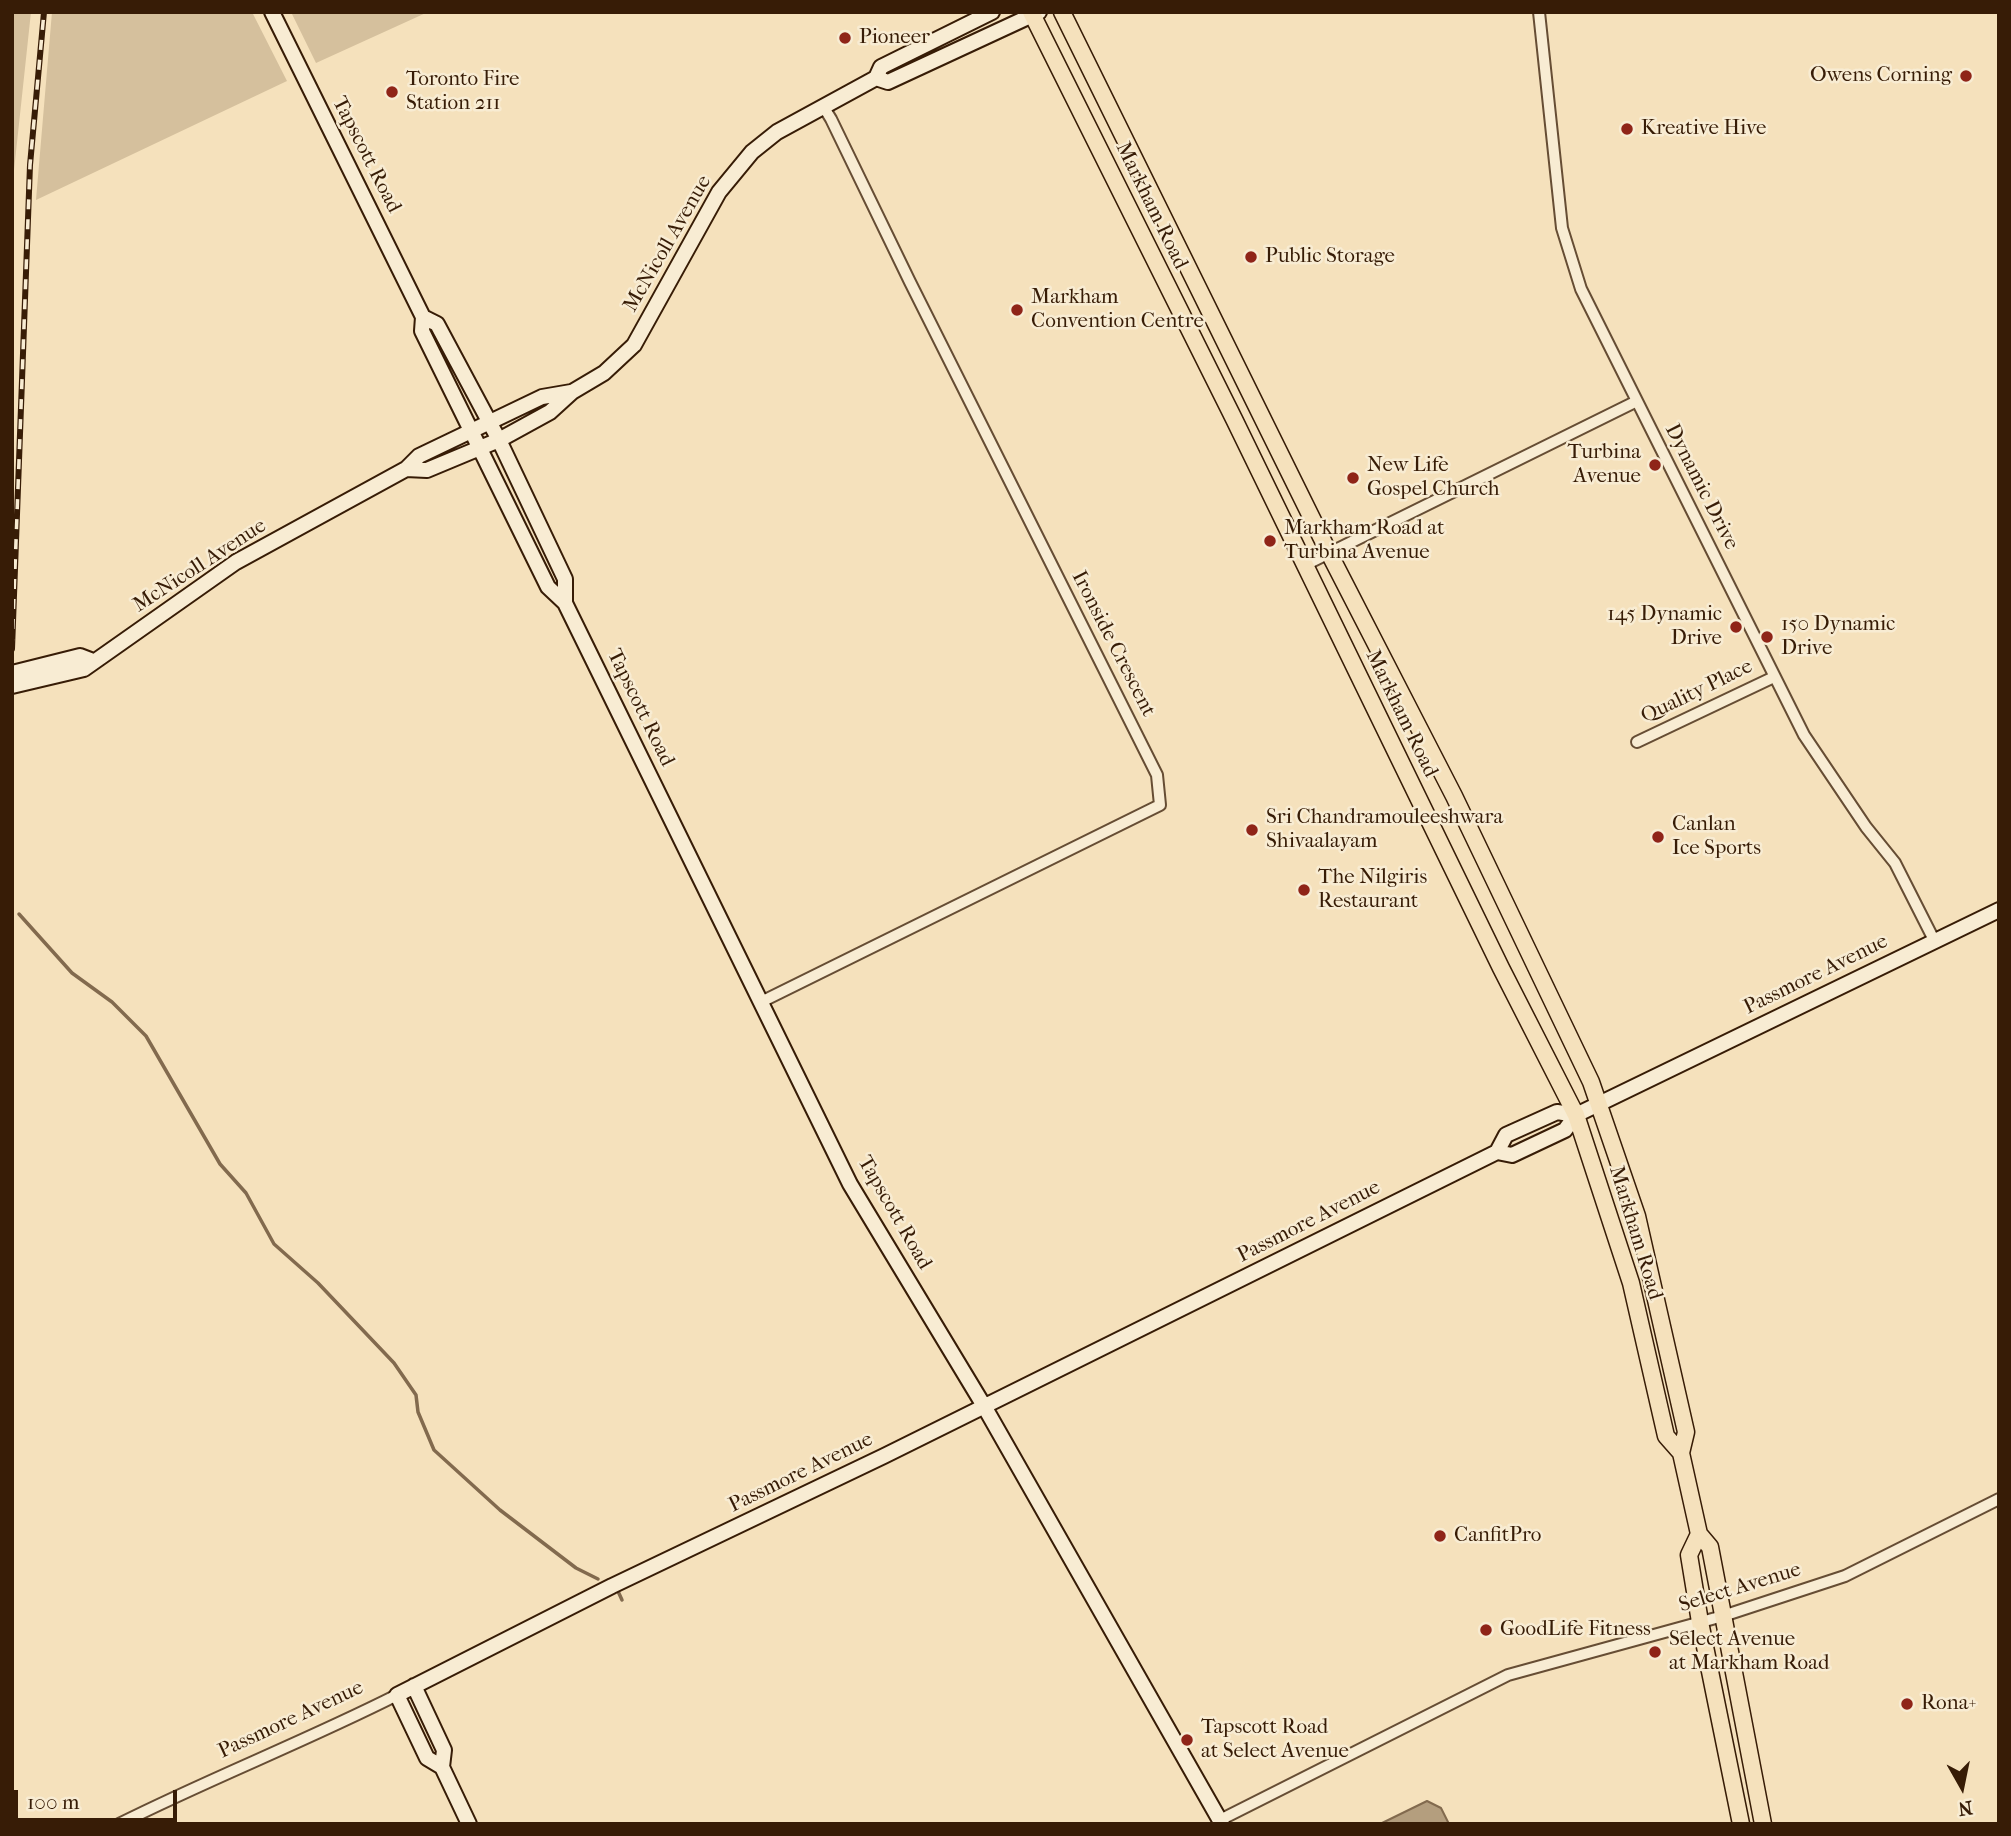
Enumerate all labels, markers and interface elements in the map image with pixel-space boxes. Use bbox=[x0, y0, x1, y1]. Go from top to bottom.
place label: Pioneer bbox=[859, 25, 930, 51]
marker: Pioneer bbox=[837, 30, 853, 46]
place label: Owens Corning bbox=[1810, 63, 1952, 89]
place label: Toronto Fire Station 211 bbox=[406, 67, 519, 117]
marker: Owens Corning bbox=[1958, 68, 1974, 84]
marker: Toronto Fire Station 211 bbox=[384, 84, 400, 100]
street label: Tapscott Road bbox=[326, 93, 406, 217]
place label: Kreative Hive bbox=[1641, 116, 1766, 142]
marker: Kreative Hive bbox=[1619, 121, 1635, 137]
street label: Markham Road bbox=[1109, 138, 1193, 274]
street label: McNicoll Avenue bbox=[619, 171, 717, 317]
place label: Public Storage bbox=[1265, 244, 1395, 270]
marker: Public Storage bbox=[1243, 249, 1259, 265]
place label: Markham Convention Centre bbox=[1031, 285, 1204, 335]
marker: Markham Convention Centre bbox=[1009, 302, 1025, 318]
street label: Dynamic Drive bbox=[1659, 420, 1743, 554]
place label: Turbina Avenue bbox=[1568, 440, 1641, 490]
place label: New Life Gospel Church bbox=[1367, 453, 1500, 503]
marker: Turbina Avenue bbox=[1647, 457, 1663, 473]
marker: New Life Gospel Church bbox=[1345, 470, 1361, 486]
street label: McNicoll Avenue bbox=[129, 514, 271, 618]
place label: Markham Road at Turbina Avenue bbox=[1284, 516, 1444, 566]
marker: Markham Road at Turbina Avenue bbox=[1262, 533, 1278, 549]
street label: Ironside Crescent bbox=[1065, 567, 1161, 721]
place label: 145 Dynamic Drive bbox=[1607, 602, 1722, 652]
place label: 150 Dynamic Drive bbox=[1781, 612, 1895, 662]
marker: 145 Dynamic Drive bbox=[1728, 619, 1744, 635]
marker: 150 Dynamic Drive bbox=[1759, 629, 1775, 645]
street label: Tapscott Road bbox=[601, 645, 679, 771]
street label: Markham Road bbox=[1359, 646, 1443, 782]
street label: Quality Place bbox=[1637, 654, 1757, 730]
place label: Sri Chandramouleeshwara Shivaalayam bbox=[1266, 805, 1503, 855]
place label: Canlan Ice Sports bbox=[1672, 812, 1761, 862]
marker: Sri Chandramouleeshwara Shivaalayam bbox=[1244, 822, 1260, 838]
marker: Canlan Ice Sports bbox=[1650, 829, 1666, 845]
place label: The Nilgiris Restaurant bbox=[1318, 865, 1427, 915]
marker: The Nilgiris Restaurant bbox=[1296, 882, 1312, 898]
street label: Passmore Avenue bbox=[1740, 929, 1892, 1021]
street label: Tapscott Road bbox=[851, 1152, 937, 1274]
street label: Markham Road bbox=[1603, 1163, 1667, 1303]
street label: Passmore Avenue bbox=[1233, 1175, 1385, 1269]
street label: Passmore Avenue bbox=[725, 1427, 877, 1519]
place label: CanfitPro bbox=[1454, 1523, 1541, 1549]
marker: CanfitPro bbox=[1432, 1528, 1448, 1544]
street label: Select Avenue bbox=[1676, 1557, 1804, 1619]
place label: GoodLife Fitness bbox=[1500, 1617, 1651, 1643]
marker: GoodLife Fitness bbox=[1478, 1622, 1494, 1638]
place label: Select Avenue at Markham Road bbox=[1669, 1627, 1829, 1677]
marker: Select Avenue at Markham Road bbox=[1647, 1644, 1663, 1660]
street label: Passmore Avenue bbox=[215, 1675, 367, 1765]
place label: Rona+ bbox=[1921, 1691, 1977, 1717]
marker: Rona+ bbox=[1899, 1696, 1915, 1712]
place label: Tapscott Road at Select Avenue bbox=[1201, 1715, 1349, 1765]
marker: Tapscott Road at Select Avenue bbox=[1179, 1732, 1195, 1748]
north arrow bbox=[1927, 1752, 1997, 1822]
scale bar bbox=[18, 1776, 180, 1820]
text: 100 m bbox=[27, 1790, 80, 1814]
text: N bbox=[1956, 1796, 1974, 1820]

